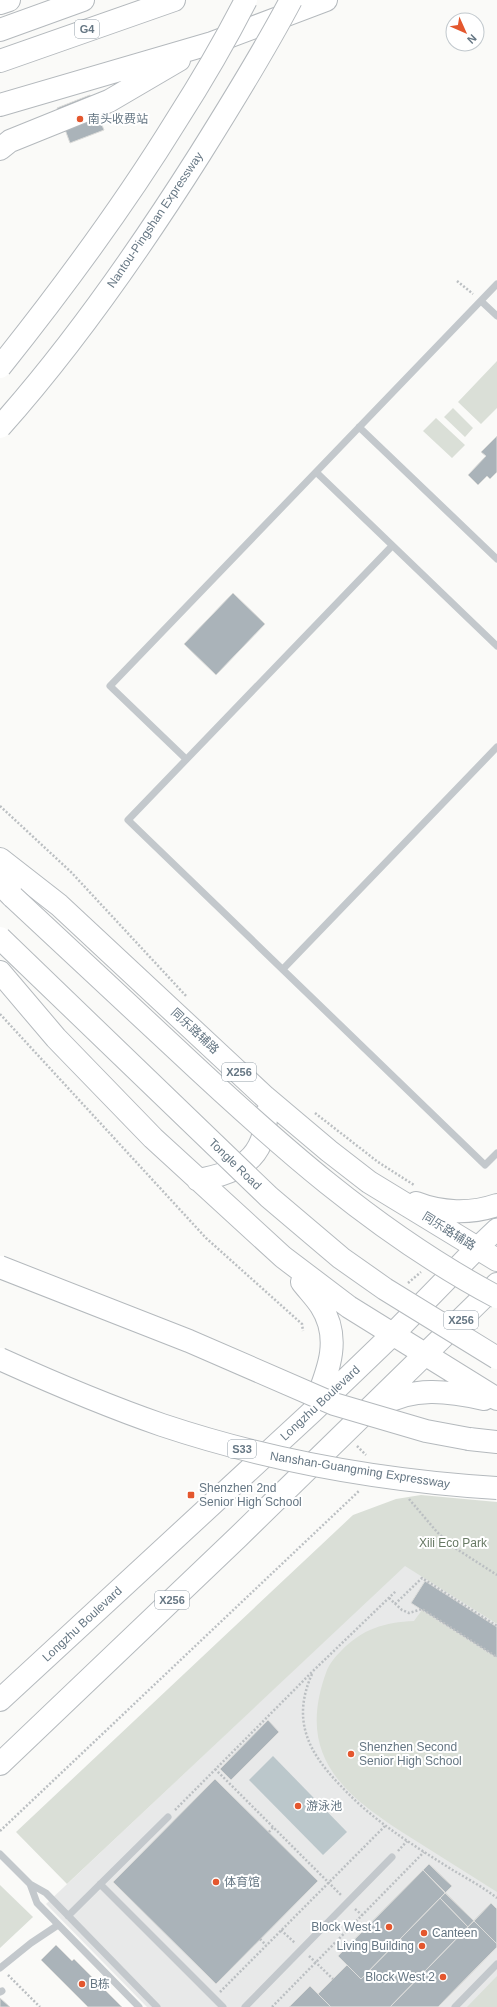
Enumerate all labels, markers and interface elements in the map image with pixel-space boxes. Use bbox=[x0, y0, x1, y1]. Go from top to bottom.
north arrow bbox=[445, 12, 485, 52]
road number: G4 bbox=[75, 20, 99, 38]
text: N bbox=[465, 32, 479, 46]
place label: 南头收费站 bbox=[88, 112, 148, 126]
marker: 南头收费站 bbox=[75, 114, 85, 124]
street label: Nantou-Pingshan Expressway bbox=[104, 149, 206, 291]
street label: 同乐路辅路 bbox=[168, 1005, 222, 1057]
road number: X256 bbox=[222, 1063, 256, 1081]
street label: Tongle Road bbox=[206, 1136, 264, 1192]
street label: 同乐路辅路 bbox=[420, 1209, 478, 1253]
road number: X256 bbox=[444, 1311, 478, 1329]
street label: Longzhu Boulevard bbox=[277, 1363, 363, 1443]
road number: S33 bbox=[228, 1440, 256, 1458]
street label: Nanshan-Guangming Expressway bbox=[269, 1449, 451, 1491]
place label: Shenzhen 2nd Senior High School bbox=[199, 1481, 302, 1509]
marker: Shenzhen 2nd Senior High School bbox=[186, 1490, 196, 1500]
park label: Xili Eco Park bbox=[419, 1536, 488, 1550]
street label: Longzhu Boulevard bbox=[39, 1584, 125, 1664]
road number: X256 bbox=[155, 1591, 189, 1609]
place label: Shenzhen Second Senior High School bbox=[359, 1740, 462, 1768]
marker: Shenzhen Second Senior High School bbox=[346, 1749, 356, 1759]
place label: 游泳池 bbox=[306, 1799, 342, 1813]
marker: 游泳池 bbox=[293, 1801, 303, 1811]
place label: 体育馆 bbox=[224, 1875, 260, 1889]
marker: 体育馆 bbox=[211, 1877, 221, 1887]
place label: Block West 1 bbox=[311, 1920, 381, 1934]
marker: Block West 1 bbox=[384, 1922, 394, 1932]
place label: Canteen bbox=[432, 1926, 477, 1940]
marker: Canteen bbox=[419, 1928, 429, 1938]
place label: Living Building bbox=[337, 1939, 414, 1953]
marker: Living Building bbox=[417, 1941, 427, 1951]
place label: Block West 2 bbox=[365, 1970, 435, 1984]
marker: Block West 2 bbox=[438, 1972, 448, 1982]
place label: B栋 bbox=[90, 1977, 110, 1991]
marker: B栋 bbox=[77, 1979, 87, 1989]

